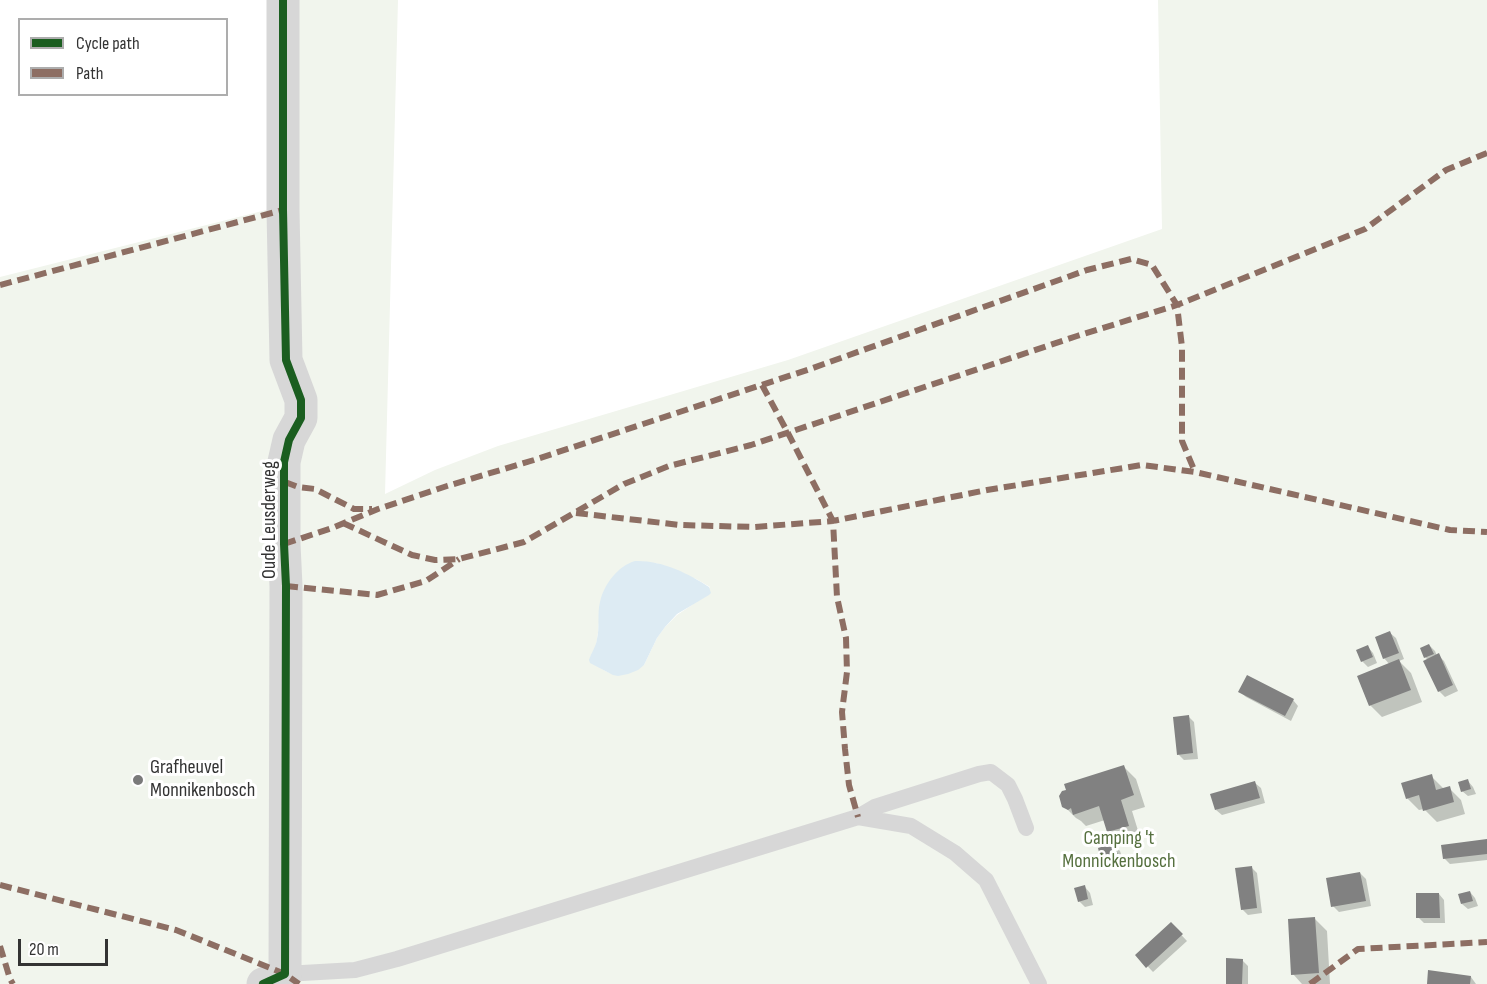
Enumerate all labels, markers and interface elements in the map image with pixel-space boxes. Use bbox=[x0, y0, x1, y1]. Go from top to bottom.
legend bbox=[18, 18, 228, 96]
text: Cycle path bbox=[76, 33, 140, 54]
text: Path bbox=[76, 63, 104, 84]
street label: Oude Leusderweg bbox=[258, 461, 282, 579]
place label: Grafheuvel Monnikenbosch bbox=[150, 756, 255, 803]
marker: Grafheuvel Monnikenbosch bbox=[131, 773, 145, 787]
park label: Camping 't Monnickenbosch bbox=[1062, 827, 1176, 874]
scale bar bbox=[21, 927, 111, 965]
text: 20 m bbox=[29, 939, 59, 960]

